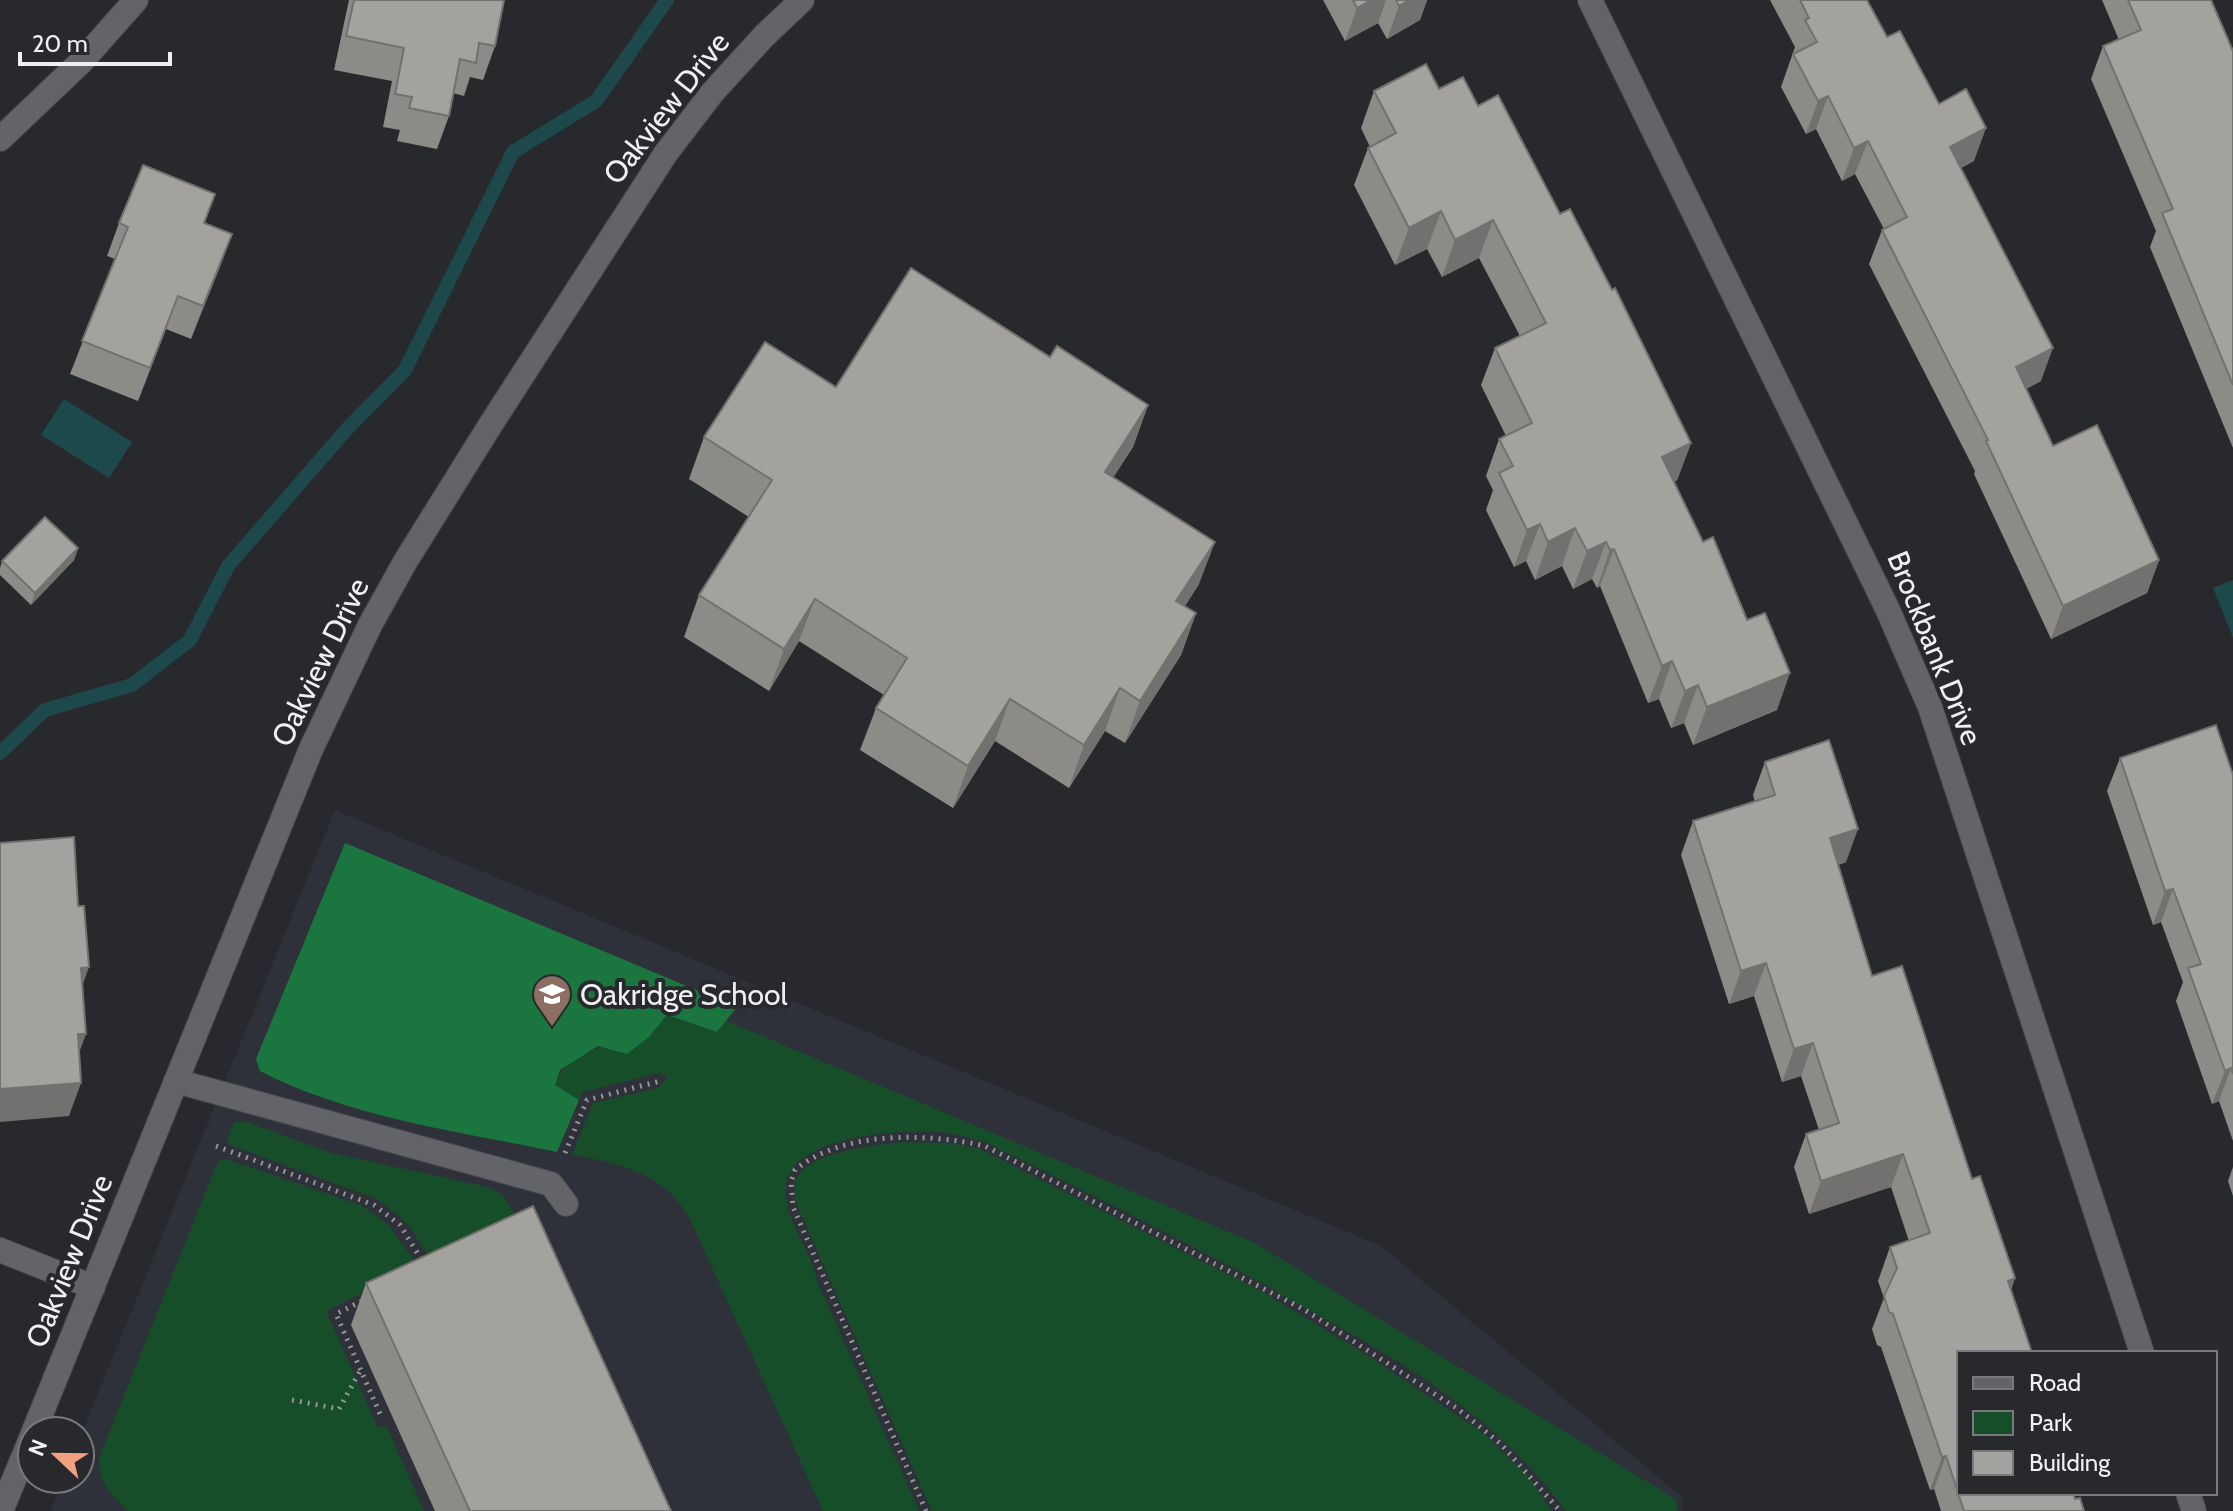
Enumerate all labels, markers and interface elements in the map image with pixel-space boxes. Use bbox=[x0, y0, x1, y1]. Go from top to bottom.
scale bar bbox=[20, 16, 170, 66]
street label: Oakview Drive bbox=[595, 25, 737, 191]
text: 20 m bbox=[32, 29, 88, 58]
street label: Brockbank Drive bbox=[1879, 546, 1991, 750]
street label: Oakview Drive bbox=[263, 572, 377, 752]
school or university icon: Oakridge School bbox=[531, 973, 573, 1028]
place label: Oakridge School bbox=[580, 976, 788, 1013]
street label: Oakview Drive bbox=[18, 1169, 120, 1353]
legend bbox=[1957, 1351, 2217, 1495]
text: Road bbox=[2029, 1368, 2081, 1397]
text: Park bbox=[2029, 1408, 2072, 1437]
north arrow bbox=[16, 1415, 96, 1495]
text: N bbox=[22, 1435, 53, 1460]
text: Building bbox=[2029, 1448, 2111, 1477]

